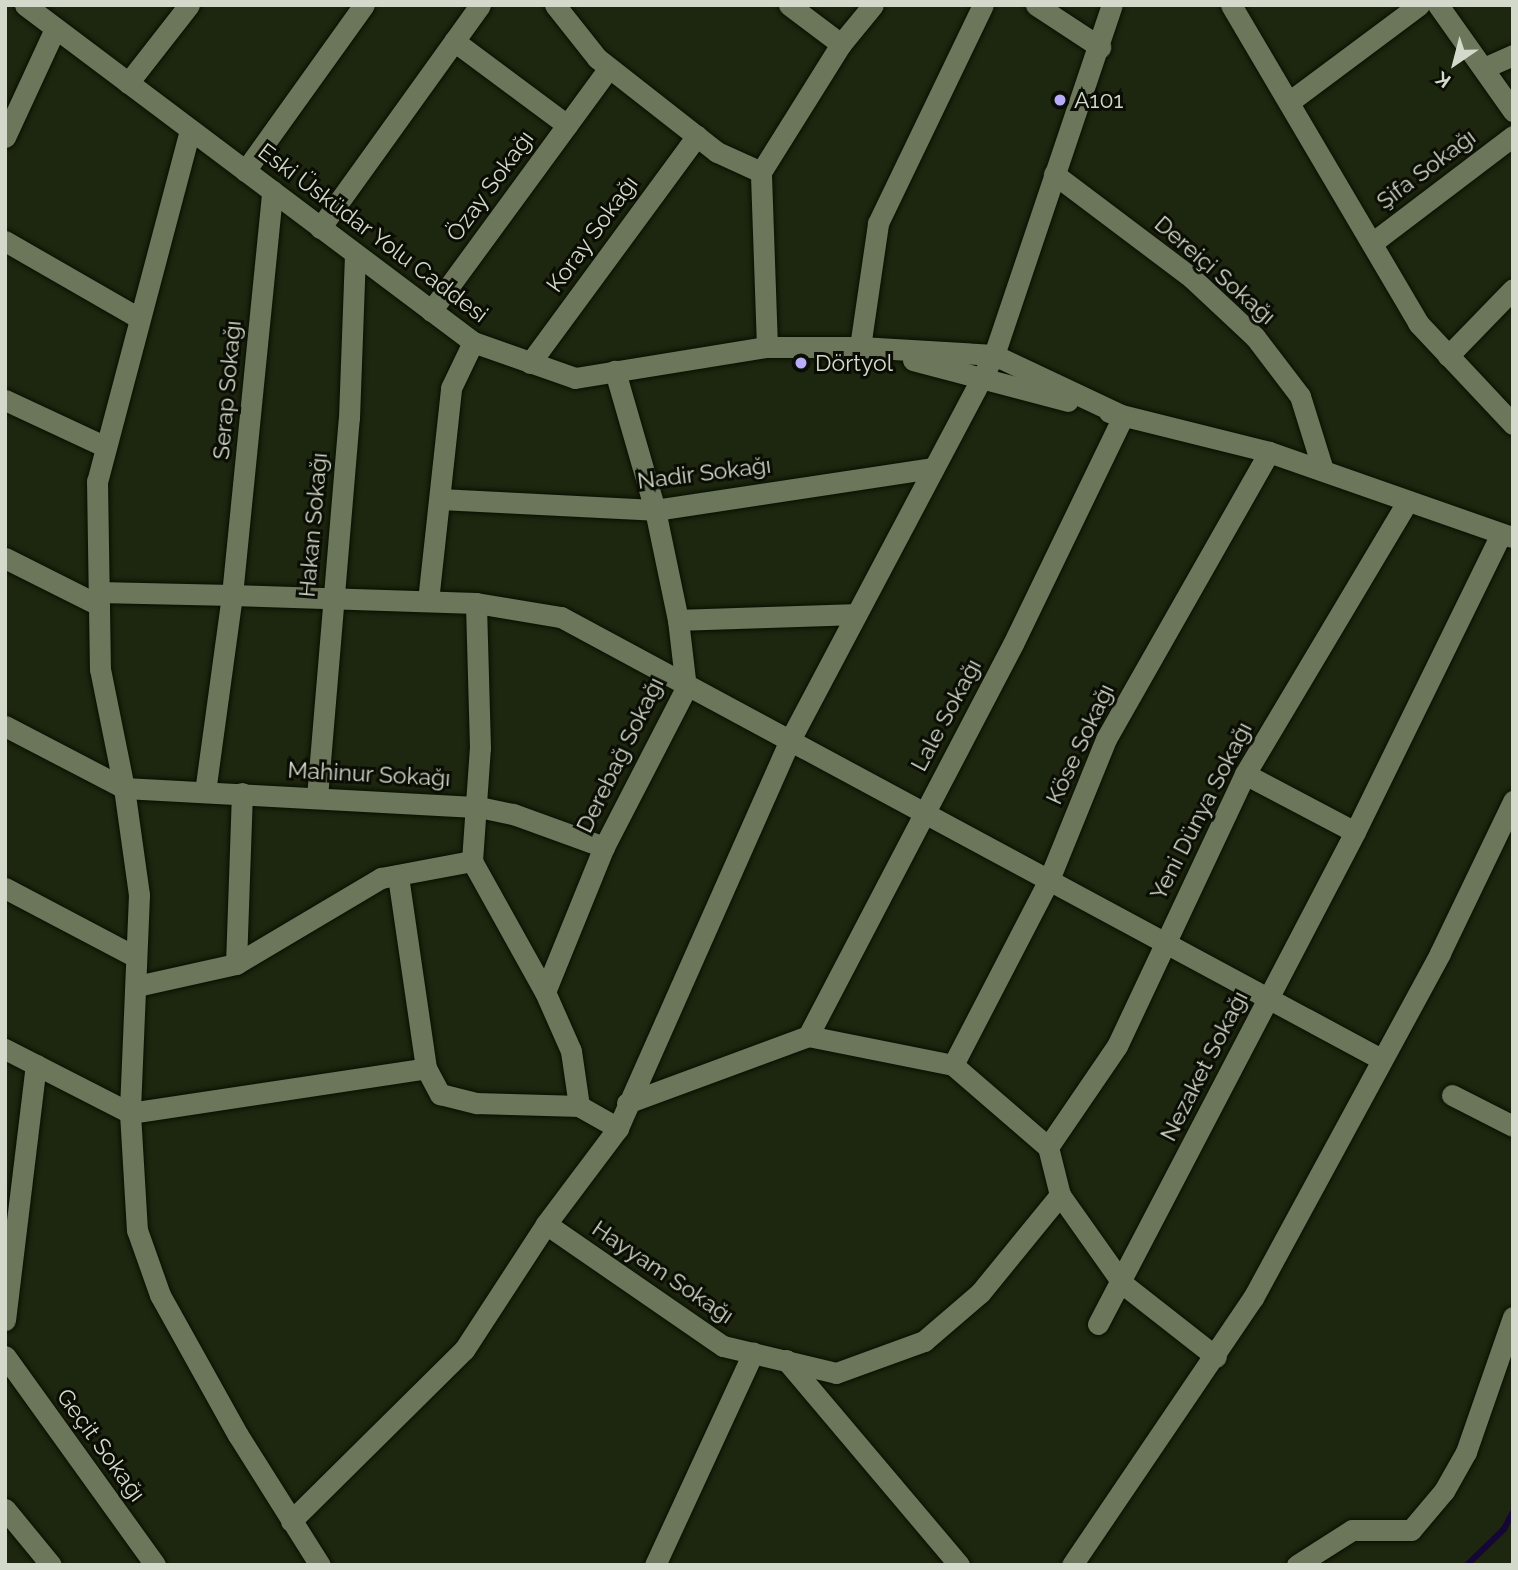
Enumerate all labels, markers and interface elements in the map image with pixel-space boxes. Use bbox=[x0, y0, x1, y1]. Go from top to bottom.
north arrow bbox=[1420, 28, 1490, 98]
text: K bbox=[1431, 68, 1454, 93]
place label: A101 bbox=[1074, 86, 1123, 114]
marker: A101 bbox=[1052, 92, 1068, 108]
street label: Şifa Sokağı bbox=[1371, 123, 1481, 215]
street label: Özay Sokağı bbox=[440, 125, 540, 247]
street label: Eski Üsküdar Yolu Caddesi bbox=[252, 137, 494, 329]
street label: Koray Sokağı bbox=[540, 170, 644, 298]
street label: Dereiçi Sokağı bbox=[1149, 210, 1281, 330]
street label: Serap Sokağı bbox=[207, 319, 247, 461]
place label: Dörtyol bbox=[815, 349, 893, 377]
marker: Dörtyol bbox=[793, 355, 809, 371]
street label: Nadir Sokağı bbox=[635, 451, 773, 495]
street label: Hakan Sokağı bbox=[293, 452, 333, 598]
street label: Lale Sokağı bbox=[905, 654, 987, 776]
street label: Derebağ Sokağı bbox=[570, 673, 670, 837]
street label: Köse Sokağı bbox=[1040, 679, 1120, 809]
street label: Yeni Dünya Sokağı bbox=[1144, 717, 1258, 905]
street label: Mahinur Sokağı bbox=[287, 756, 451, 792]
street label: Nezaket Sokağı bbox=[1154, 986, 1254, 1146]
street label: Hayyam Sokağı bbox=[587, 1214, 739, 1330]
street label: Geçit Sokağı bbox=[51, 1383, 151, 1507]

